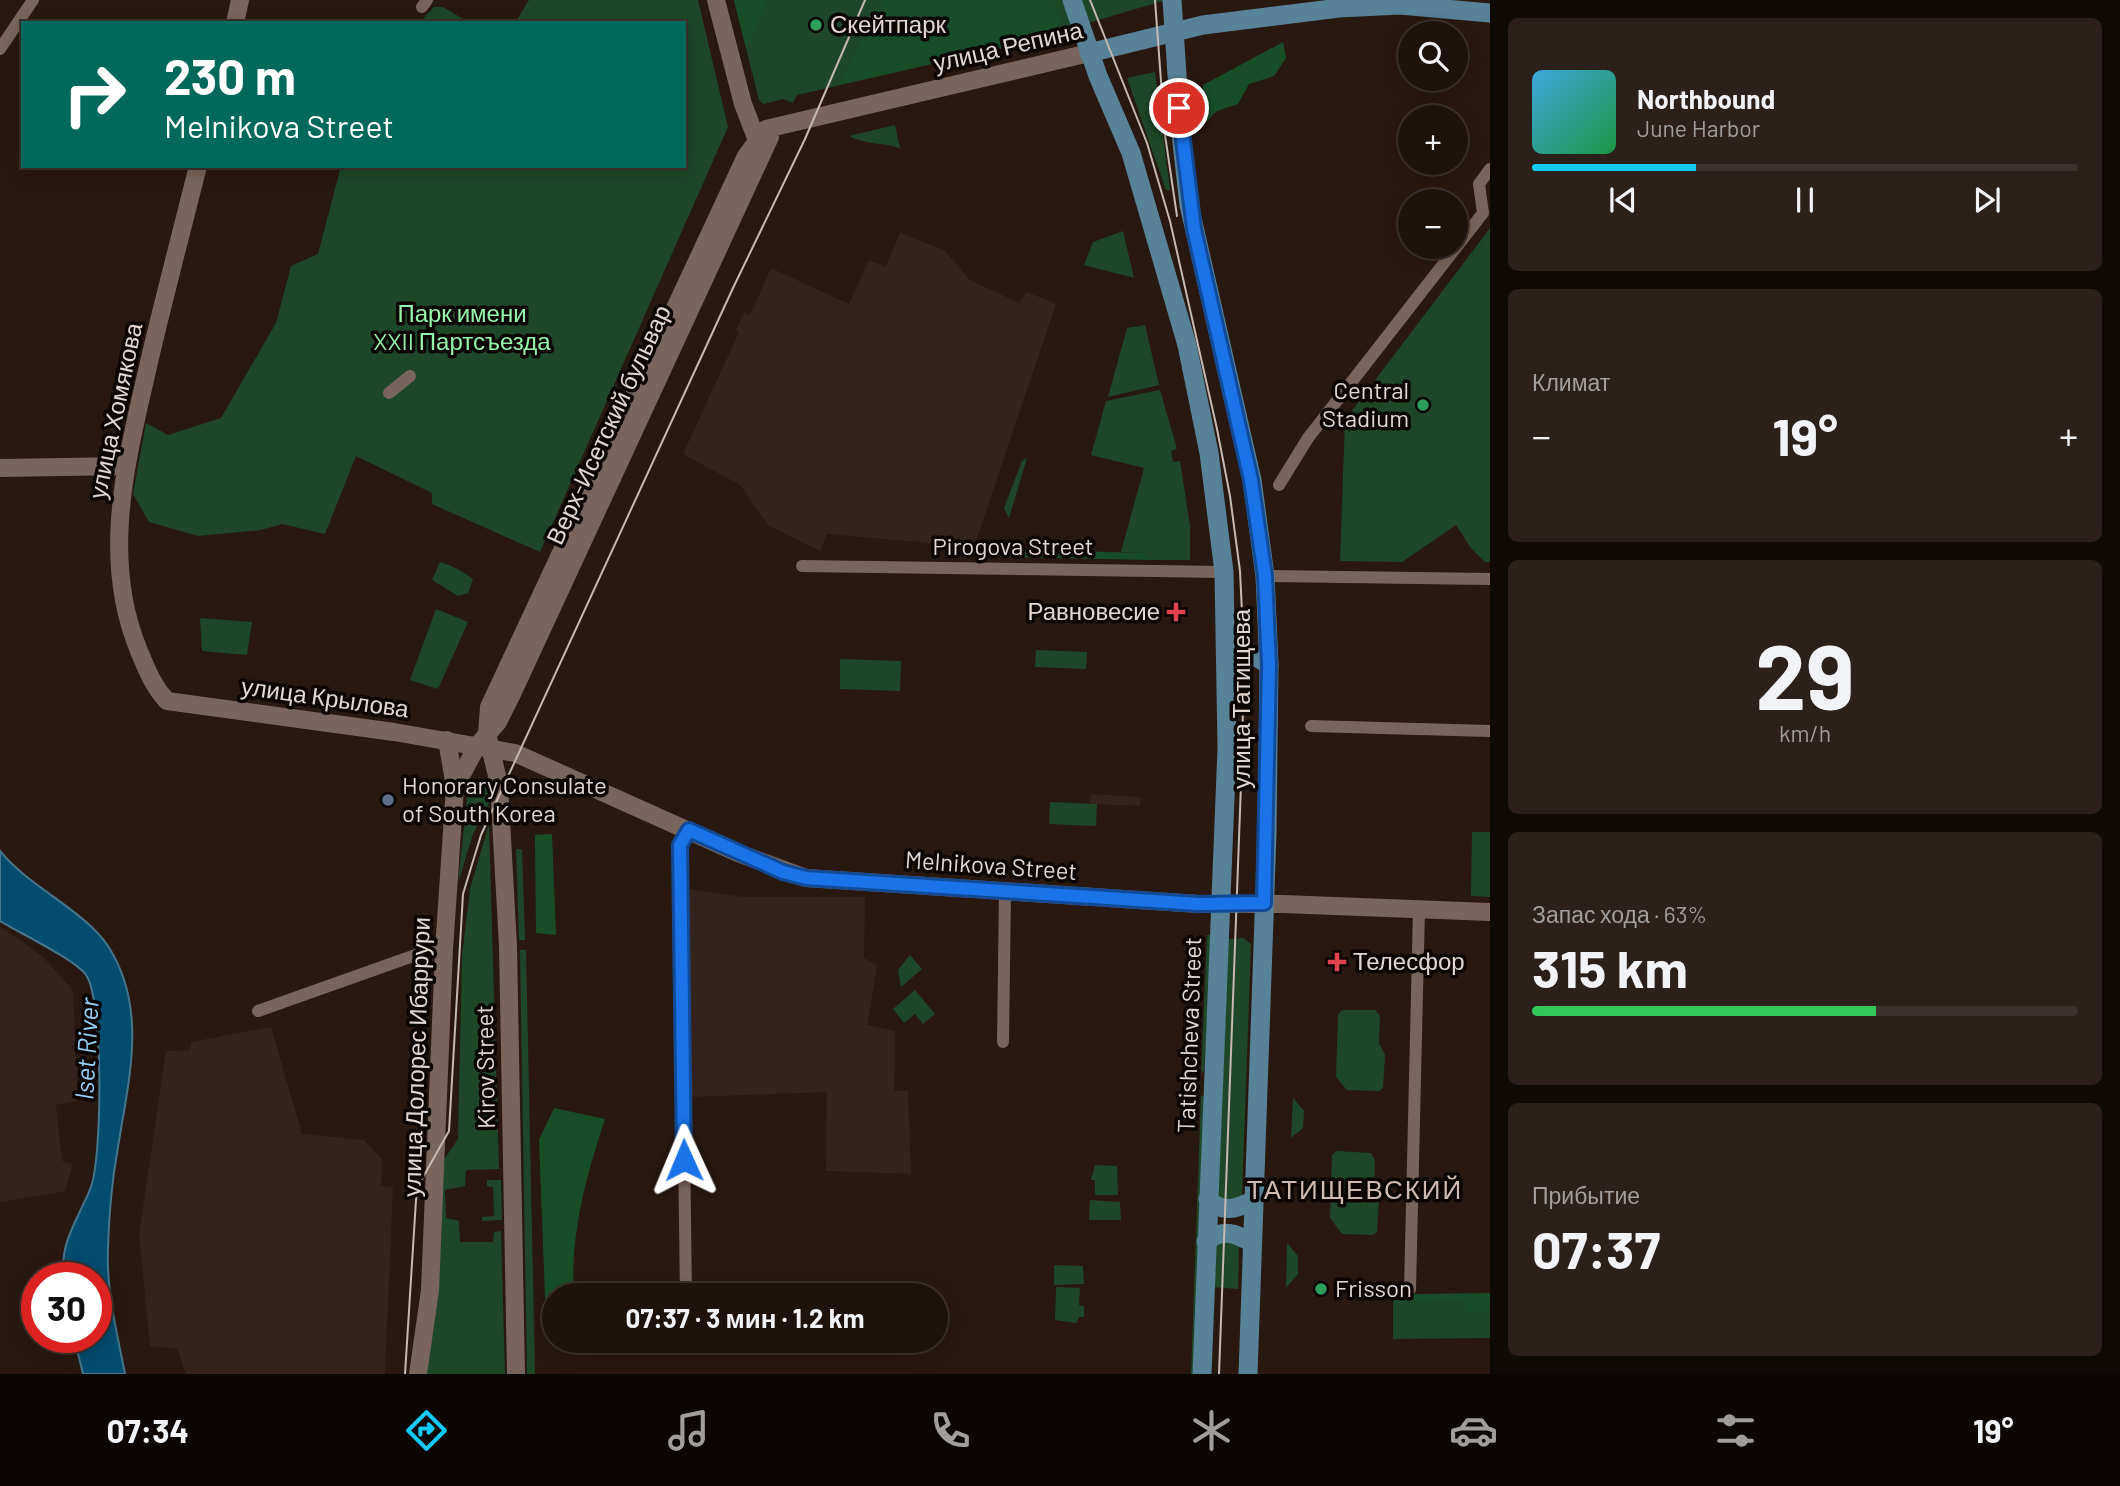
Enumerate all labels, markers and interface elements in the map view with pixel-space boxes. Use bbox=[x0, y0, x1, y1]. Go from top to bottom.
place label: Скейтпарк bbox=[830, 9, 947, 38]
street label: улица Репина bbox=[930, 14, 1086, 77]
marker: Скейтпарк bbox=[808, 17, 824, 33]
map controls bbox=[1398, 21, 1468, 259]
button: search bbox=[1398, 21, 1468, 91]
text: 230 m bbox=[164, 46, 296, 105]
icon: right bbox=[49, 49, 140, 140]
pin bbox=[1149, 78, 1209, 138]
text: Northbound bbox=[1637, 83, 1775, 114]
icon: arrive bbox=[1160, 89, 1198, 127]
button: + bbox=[1398, 105, 1468, 175]
text: Melnikova Street bbox=[164, 106, 394, 144]
text: June Harbor bbox=[1637, 114, 1760, 142]
icon: previous bbox=[1604, 181, 1642, 219]
icon: pause bbox=[1786, 181, 1824, 219]
icon: next bbox=[1968, 181, 2006, 219]
button: − bbox=[1398, 189, 1468, 259]
park label: Парк имени XXII Партсъезда bbox=[373, 298, 551, 355]
street label: Верх-Исетский бульвар bbox=[539, 300, 676, 549]
street label: улица Хомякова bbox=[82, 319, 147, 501]
text: Климат bbox=[1532, 368, 1610, 396]
place label: Central Stadium bbox=[1322, 375, 1409, 432]
marker: Central Stadium bbox=[1415, 397, 1431, 413]
text: 19° bbox=[1772, 404, 1838, 466]
text: − bbox=[1532, 412, 1551, 458]
text: + bbox=[2059, 412, 2078, 458]
street label: Pirogova Street bbox=[932, 531, 1094, 560]
place label: Равновесие bbox=[1028, 596, 1160, 625]
marker: Равновесие bbox=[1166, 602, 1186, 622]
street label: улица Татищева bbox=[1226, 608, 1255, 789]
text: 29 bbox=[1755, 619, 1855, 728]
street label: улица Крылова bbox=[240, 670, 411, 723]
text: km/h bbox=[1779, 719, 1831, 747]
place label: Honorary Consulate of South Korea bbox=[402, 770, 607, 827]
marker: Honorary Consulate of South Korea bbox=[380, 792, 396, 808]
street label: Melnikova Street bbox=[904, 844, 1078, 885]
text: Запас хода · 63% bbox=[1532, 900, 1707, 928]
street label: улица Долорес Ибаррури bbox=[396, 917, 435, 1197]
street label: Tatishcheva Street bbox=[1171, 936, 1206, 1133]
text: 315 km bbox=[1532, 936, 1688, 998]
place label: Телесфор bbox=[1353, 946, 1465, 975]
marker: Телесфор bbox=[1327, 952, 1347, 972]
water label: Iset River bbox=[67, 996, 104, 1101]
street label: Kirov Street bbox=[469, 1005, 500, 1129]
position arrow bbox=[647, 1123, 721, 1197]
district label: ТАТИЩЕВСКИЙ bbox=[1247, 1173, 1463, 1204]
text: Прибытие bbox=[1532, 1181, 1640, 1209]
text: 07:37 bbox=[1532, 1217, 1660, 1279]
speed limit sign: 30 bbox=[21, 1262, 112, 1353]
place label: Frisson bbox=[1335, 1273, 1412, 1302]
marker: Frisson bbox=[1313, 1281, 1329, 1297]
text: 07:37 · 3 мин · 1.2 km bbox=[626, 1302, 864, 1333]
icon: directions bbox=[402, 1406, 451, 1455]
icon: music bbox=[664, 1406, 713, 1455]
icon: phone bbox=[926, 1406, 975, 1455]
icon: climate bbox=[1187, 1406, 1236, 1455]
icon: car bbox=[1449, 1406, 1498, 1455]
icon: filters bbox=[1711, 1406, 1760, 1455]
text: 07:34 bbox=[106, 1411, 189, 1449]
text: 19° bbox=[1973, 1411, 2013, 1449]

